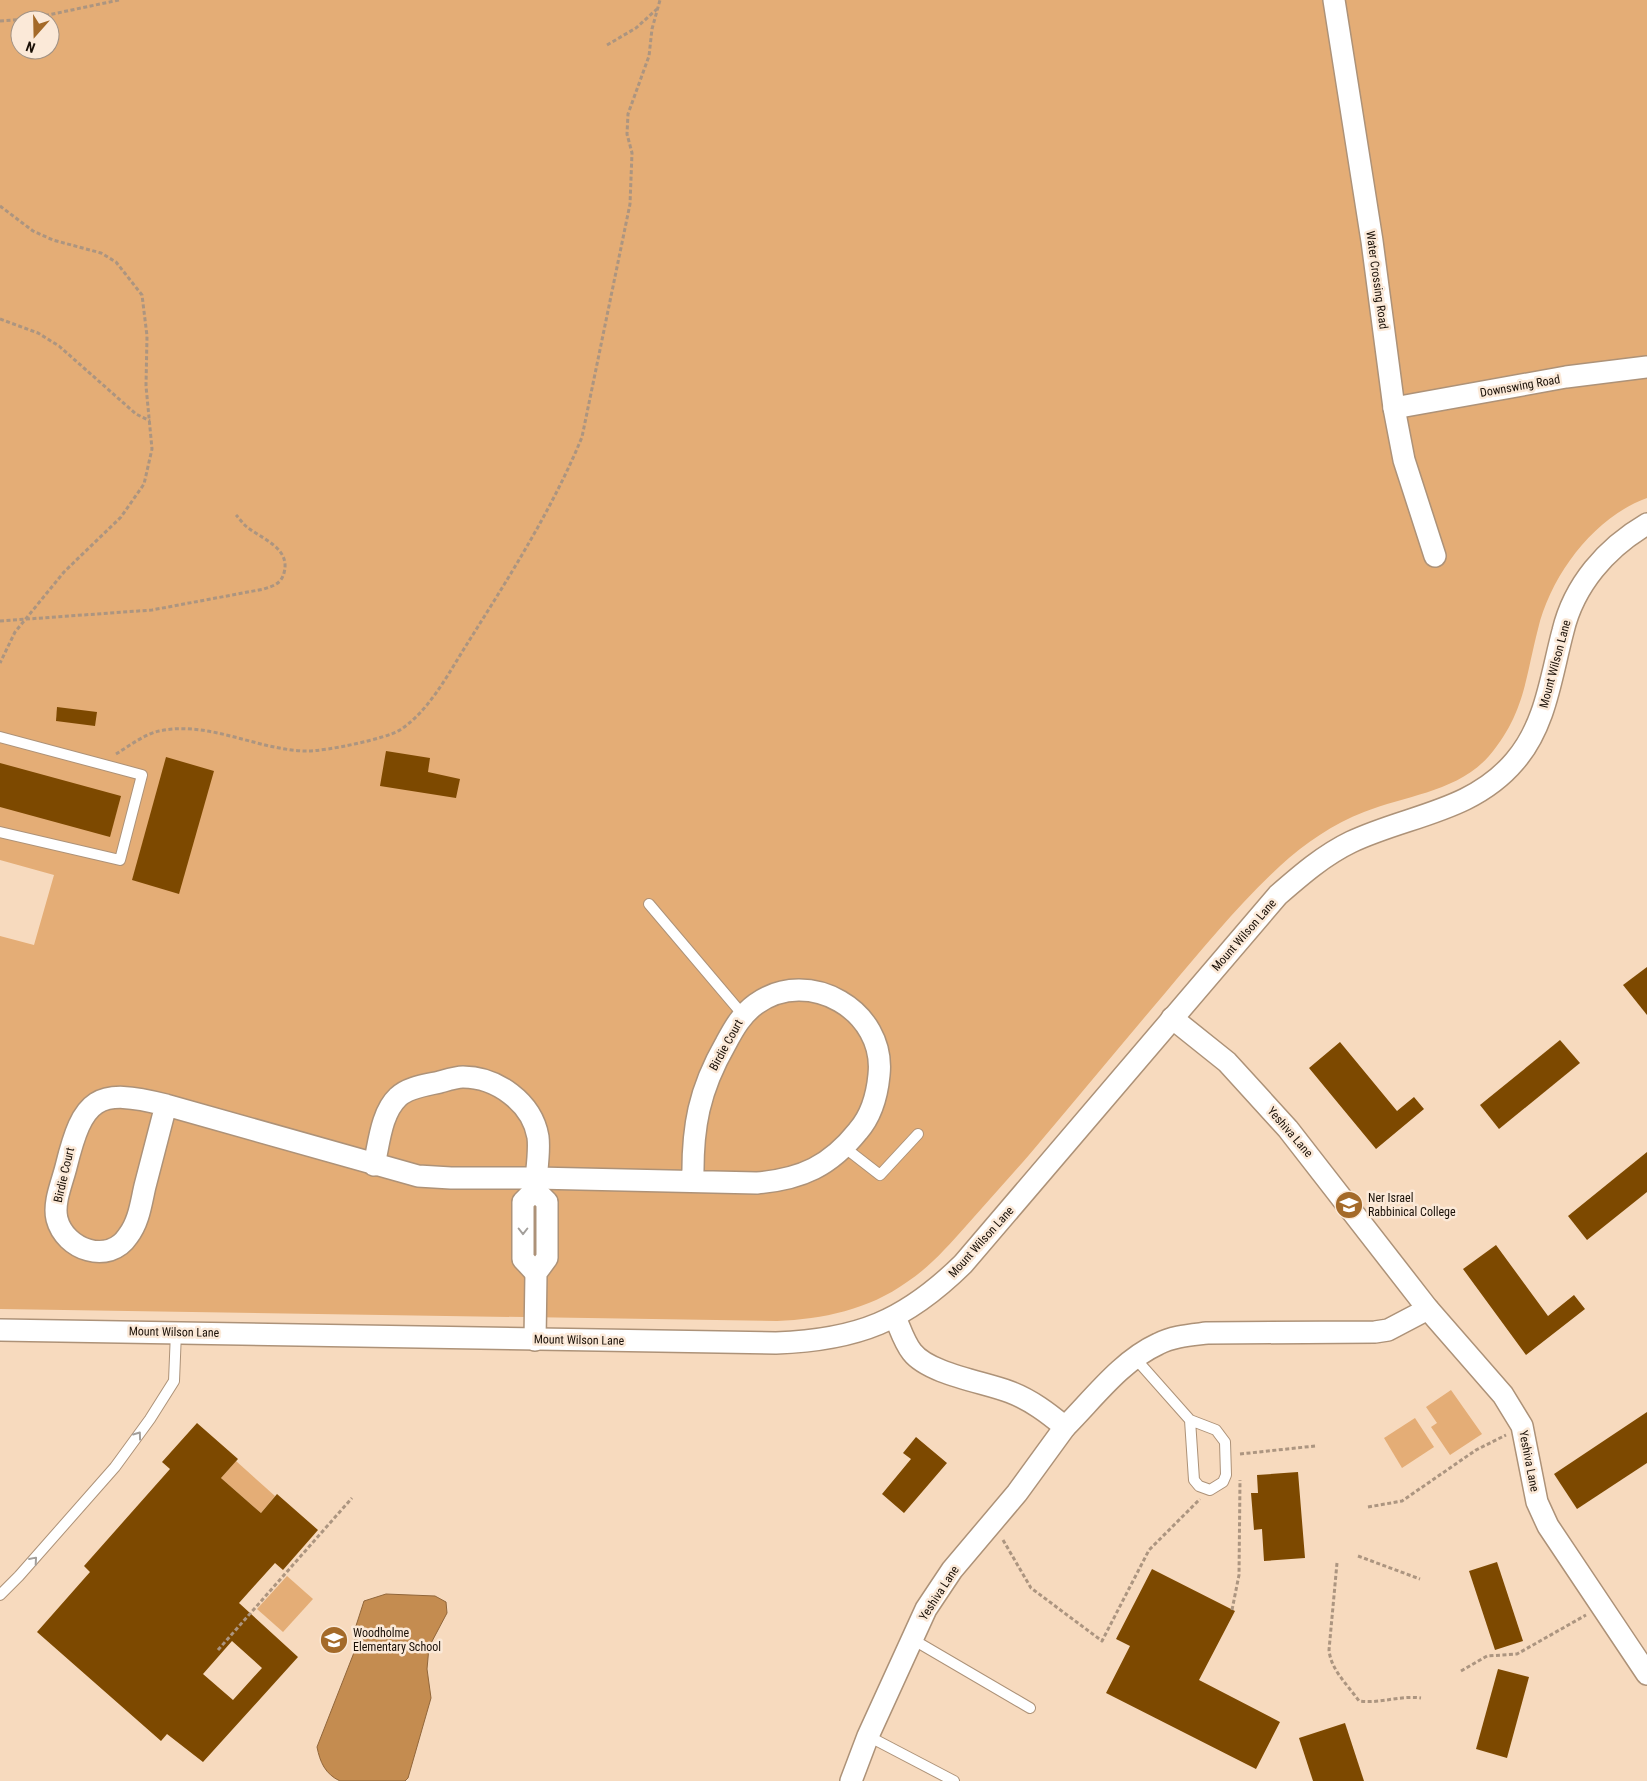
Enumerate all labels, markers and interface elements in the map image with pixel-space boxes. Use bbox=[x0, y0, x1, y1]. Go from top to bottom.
north arrow bbox=[10, 10, 60, 60]
text: N bbox=[24, 38, 37, 56]
street label: Water Crossing Road bbox=[1363, 230, 1391, 330]
street label: Downswing Road bbox=[1479, 372, 1561, 400]
street label: Mount Wilson Lane bbox=[1537, 618, 1574, 710]
street label: Mount Wilson Lane bbox=[1209, 896, 1279, 974]
street label: Birdie Court bbox=[706, 1017, 746, 1073]
street label: Yeshiva Lane bbox=[1264, 1104, 1316, 1160]
street label: Birdie Court bbox=[51, 1146, 77, 1204]
school or university icon: Ner Israel Rabbinical College bbox=[1334, 1190, 1364, 1220]
place label: Ner Israel Rabbinical College bbox=[1368, 1191, 1456, 1219]
street label: Mount Wilson Lane bbox=[945, 1203, 1017, 1280]
one-way arrow bbox=[518, 1228, 528, 1236]
street label: Mount Wilson Lane bbox=[129, 1324, 220, 1340]
street label: Mount Wilson Lane bbox=[534, 1332, 625, 1348]
street label: Yeshiva Lane bbox=[1516, 1429, 1542, 1493]
one-way arrow bbox=[132, 1431, 141, 1441]
one-way arrow bbox=[28, 1556, 37, 1565]
street label: Yeshiva Lane bbox=[916, 1563, 962, 1623]
school or university icon: Woodholme Elementary School bbox=[319, 1625, 349, 1655]
place label: Woodholme Elementary School bbox=[353, 1626, 441, 1654]

